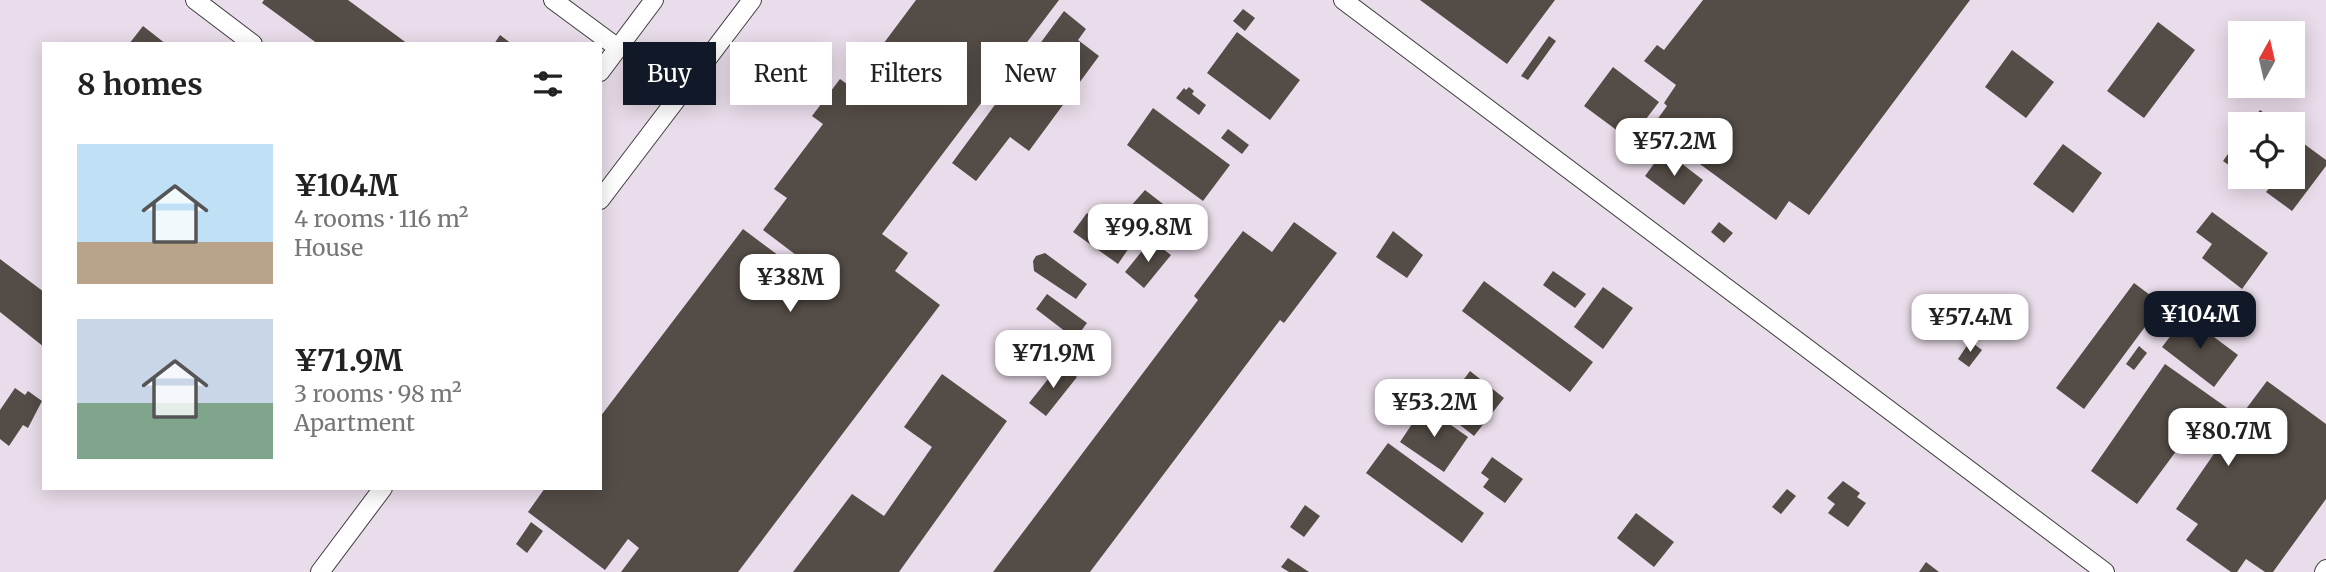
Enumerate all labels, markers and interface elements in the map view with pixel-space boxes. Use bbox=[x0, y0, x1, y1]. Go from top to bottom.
north arrow bbox=[2228, 21, 2305, 98]
map controls bbox=[2228, 21, 2305, 189]
chip: Buy bbox=[623, 42, 716, 105]
chip: Rent bbox=[730, 42, 832, 105]
chip: Filters bbox=[846, 42, 967, 105]
chip: New bbox=[981, 42, 1080, 105]
text: 8 homes bbox=[77, 65, 203, 103]
icon: filters bbox=[529, 65, 567, 103]
button: locate bbox=[2228, 112, 2305, 189]
pin: ¥57.2M bbox=[1617, 118, 1731, 178]
text: ¥57.2M bbox=[1632, 126, 1716, 155]
text: ¥104M bbox=[294, 166, 398, 204]
icon: home bbox=[133, 172, 217, 256]
text: 4 rooms · 116 m² bbox=[294, 204, 469, 233]
pin: ¥99.8M bbox=[1091, 204, 1205, 264]
text: ¥99.8M bbox=[1104, 212, 1192, 241]
text: House bbox=[294, 233, 363, 262]
pin: ¥38M bbox=[749, 254, 831, 314]
text: ¥38M bbox=[756, 262, 824, 291]
pin: ¥104M bbox=[2151, 292, 2249, 351]
pin: ¥57.4M bbox=[1913, 294, 2027, 354]
text: ¥104M bbox=[2160, 299, 2240, 328]
text: ¥57.4M bbox=[1928, 302, 2012, 331]
pin: ¥71.9M bbox=[996, 330, 1110, 390]
text: ¥71.9M bbox=[1011, 338, 1095, 367]
text: ¥71.9M bbox=[294, 341, 403, 379]
icon: home bbox=[133, 347, 217, 431]
text: 3 rooms · 98 m² bbox=[294, 379, 462, 408]
pin: ¥53.2M bbox=[1377, 380, 1491, 439]
text: ¥53.2M bbox=[1391, 387, 1477, 416]
text: Apartment bbox=[294, 408, 415, 437]
pin: ¥80.7M bbox=[2171, 408, 2285, 468]
text: ¥80.7M bbox=[2184, 416, 2272, 445]

